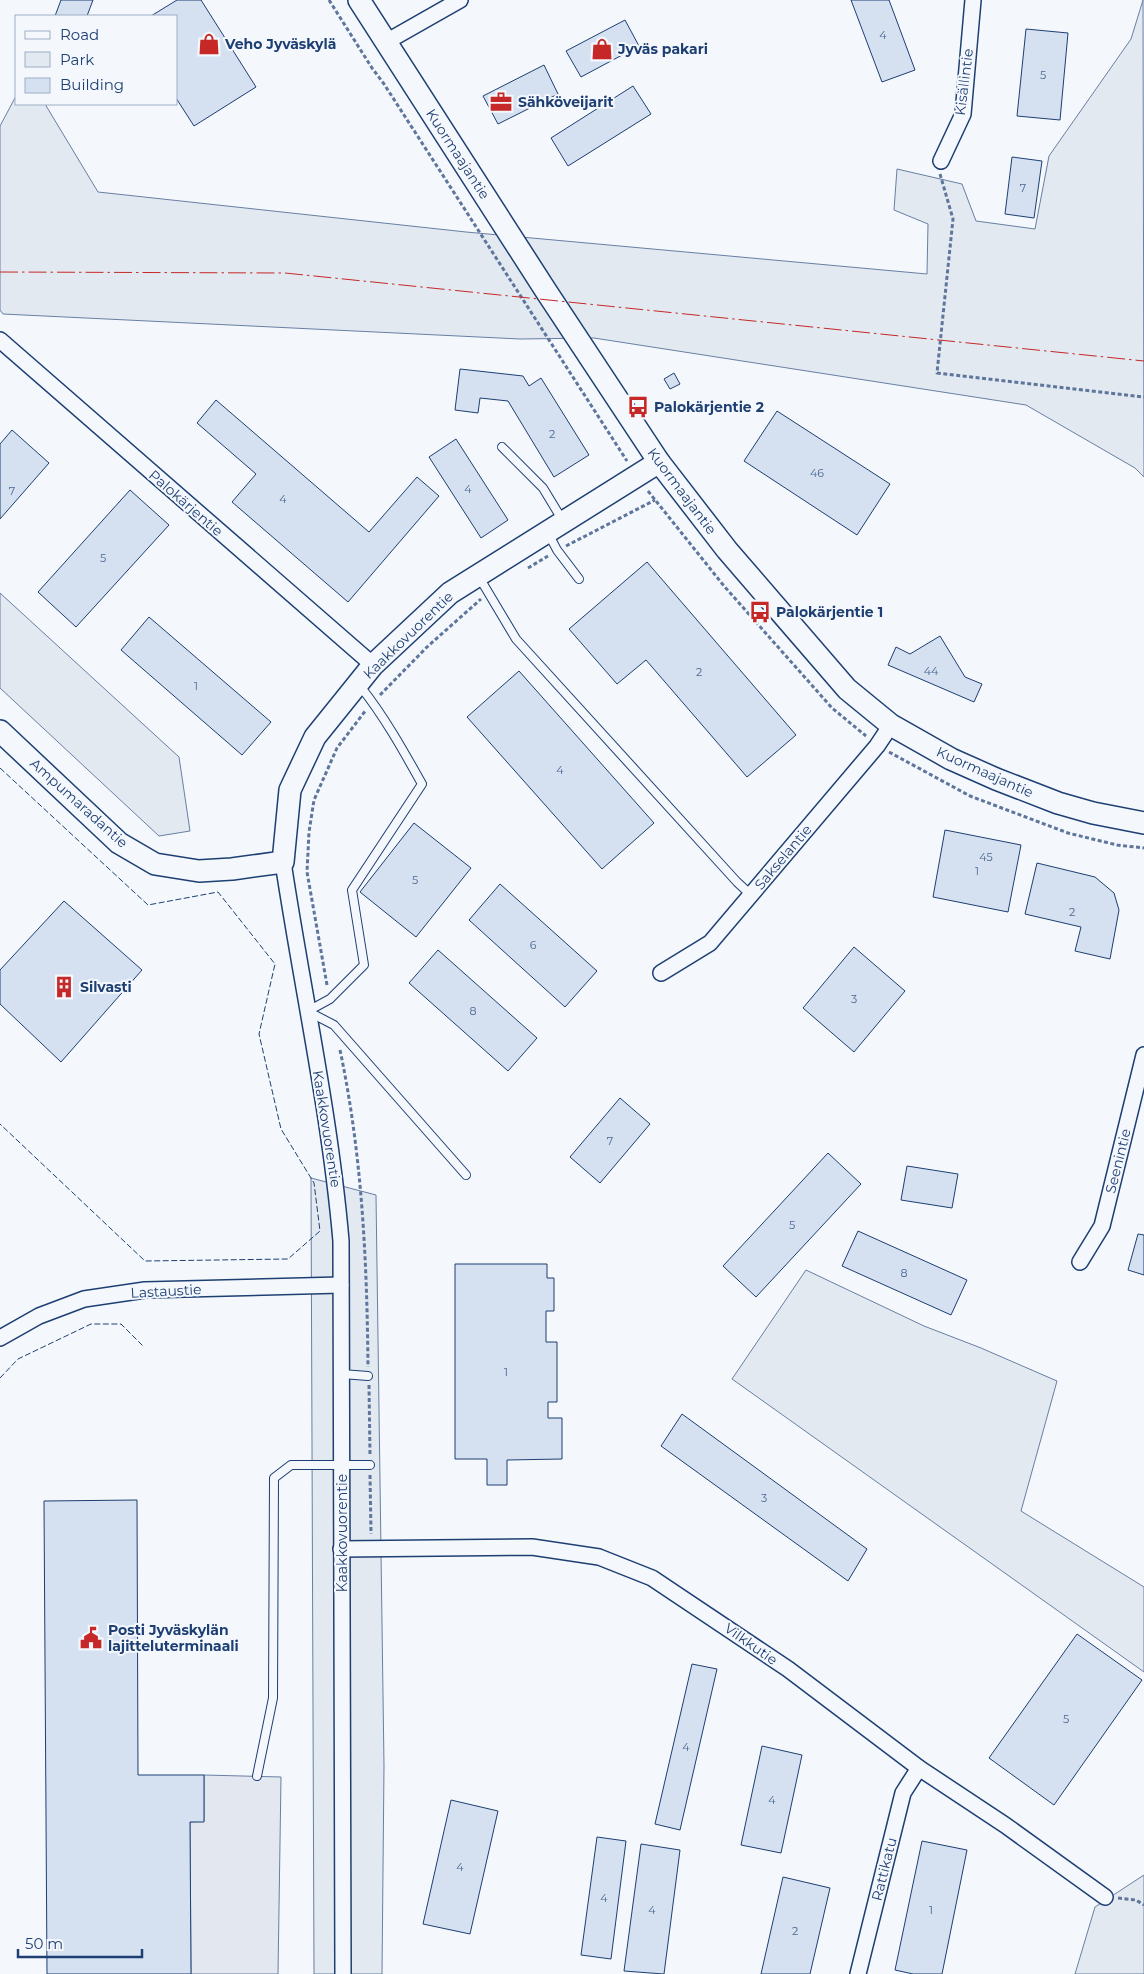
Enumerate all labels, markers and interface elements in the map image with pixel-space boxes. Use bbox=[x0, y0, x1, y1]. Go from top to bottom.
legend bbox=[15, 15, 178, 105]
text: Road bbox=[60, 25, 99, 44]
house number: 4 bbox=[879, 28, 887, 42]
shop icon: Veho Jyväskylä bbox=[196, 31, 222, 57]
place label: Veho Jyväskylä bbox=[224, 35, 336, 53]
shop icon: Jyväs pakari bbox=[589, 36, 615, 62]
place label: Jyväs pakari bbox=[617, 40, 708, 58]
street label: Kisällintie bbox=[951, 47, 977, 117]
text: Park bbox=[60, 50, 94, 69]
house number: 5 bbox=[1040, 68, 1046, 82]
text: Building bbox=[60, 75, 124, 94]
office icon: Sähköveijarit bbox=[488, 89, 514, 115]
place label: Sähköveijarit bbox=[518, 93, 613, 111]
street label: Kuormaajantie bbox=[422, 105, 494, 203]
house number: 7 bbox=[1020, 181, 1026, 195]
bus stop icon: Palokärjentie 2 bbox=[625, 394, 651, 420]
place label: Palokärjentie 2 bbox=[654, 398, 764, 416]
house number: 2 bbox=[549, 427, 555, 441]
street label: Kuormaajantie bbox=[643, 444, 721, 538]
street label: Palokärjentie bbox=[145, 466, 227, 540]
house number: 46 bbox=[810, 466, 824, 480]
house number: 4 bbox=[464, 482, 472, 496]
house number: 7 bbox=[9, 484, 15, 498]
house number: 4 bbox=[279, 492, 287, 506]
house number: 5 bbox=[100, 551, 106, 565]
street label: Kaakkovuorentie bbox=[359, 587, 457, 683]
bus stop icon: Palokärjentie 1 bbox=[747, 599, 773, 625]
place label: Palokärjentie 1 bbox=[776, 603, 883, 621]
house number: 44 bbox=[924, 664, 939, 678]
house number: 2 bbox=[696, 665, 702, 679]
house number: 1 bbox=[194, 679, 198, 693]
street label: Kuormaajantie bbox=[934, 743, 1036, 801]
street label: Ampumaradantie bbox=[26, 754, 132, 852]
house number: 4 bbox=[556, 763, 564, 777]
street label: Sakselantie bbox=[750, 821, 816, 893]
house number: 45 bbox=[979, 850, 993, 864]
house number: 1 bbox=[975, 864, 979, 878]
house number: 5 bbox=[412, 873, 418, 887]
house number: 2 bbox=[1069, 905, 1075, 919]
house number: 6 bbox=[530, 938, 537, 952]
building icon: Silvasti bbox=[51, 974, 77, 1000]
place label: Silvasti bbox=[80, 978, 132, 996]
house number: 3 bbox=[851, 992, 857, 1006]
house number: 8 bbox=[469, 1004, 477, 1018]
street label: Kaakkovuorentie bbox=[309, 1069, 345, 1189]
street label: Seenintie bbox=[1101, 1127, 1135, 1195]
house number: 7 bbox=[607, 1134, 613, 1148]
house number: 5 bbox=[789, 1218, 795, 1232]
house number: 8 bbox=[900, 1266, 908, 1280]
street label: Lastaustie bbox=[130, 1280, 202, 1302]
house number: 1 bbox=[504, 1365, 508, 1379]
street label: Kaakkovuorentie bbox=[333, 1474, 351, 1592]
house number: 3 bbox=[761, 1491, 767, 1505]
street label: Vilkkutie bbox=[721, 1619, 781, 1669]
place label: Posti Jyväskylän lajitteluterminaali bbox=[108, 1621, 239, 1655]
public building icon: Posti Jyväskylän lajitteluterminaali bbox=[78, 1625, 104, 1651]
house number: 5 bbox=[1063, 1712, 1069, 1726]
house number: 4 bbox=[682, 1740, 690, 1754]
house number: 4 bbox=[768, 1793, 776, 1807]
street label: Rattikatu bbox=[867, 1835, 901, 1903]
house number: 4 bbox=[456, 1860, 464, 1874]
house number: 4 bbox=[600, 1891, 608, 1905]
house number: 4 bbox=[648, 1903, 656, 1917]
house number: 1 bbox=[929, 1903, 933, 1917]
house number: 2 bbox=[792, 1924, 798, 1938]
scale bar bbox=[18, 1926, 141, 1958]
text: 50 m bbox=[25, 1934, 63, 1953]

